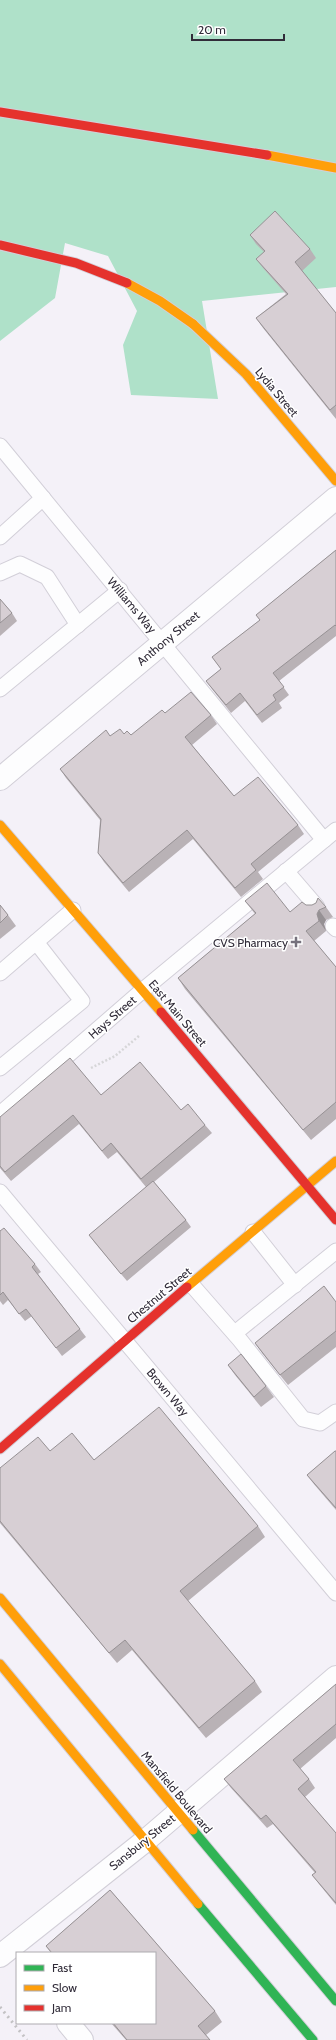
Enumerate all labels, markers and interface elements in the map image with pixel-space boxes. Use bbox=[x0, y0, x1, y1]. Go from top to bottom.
scale bar bbox=[192, 16, 284, 42]
text: 20 m bbox=[198, 22, 226, 37]
street label: Lydia Street bbox=[252, 364, 302, 420]
street label: Williams Way bbox=[104, 574, 160, 636]
street label: Anthony Street bbox=[134, 607, 202, 669]
place label: CVS Pharmacy bbox=[213, 935, 288, 950]
marker: CVS Pharmacy bbox=[291, 937, 301, 947]
street label: East Main Street bbox=[146, 977, 210, 1049]
street label: Hays Street bbox=[85, 992, 139, 1042]
street label: Chestnut Street bbox=[124, 1264, 194, 1326]
street label: Brown Way bbox=[144, 1365, 192, 1419]
street label: Mansfield Boulevard bbox=[138, 1748, 216, 1836]
street label: Sansbury Street bbox=[106, 1811, 178, 1873]
legend bbox=[16, 1952, 156, 2024]
text: Fast bbox=[52, 1960, 72, 1975]
text: Slow bbox=[52, 1980, 77, 1995]
text: Jam bbox=[51, 2000, 71, 2015]

